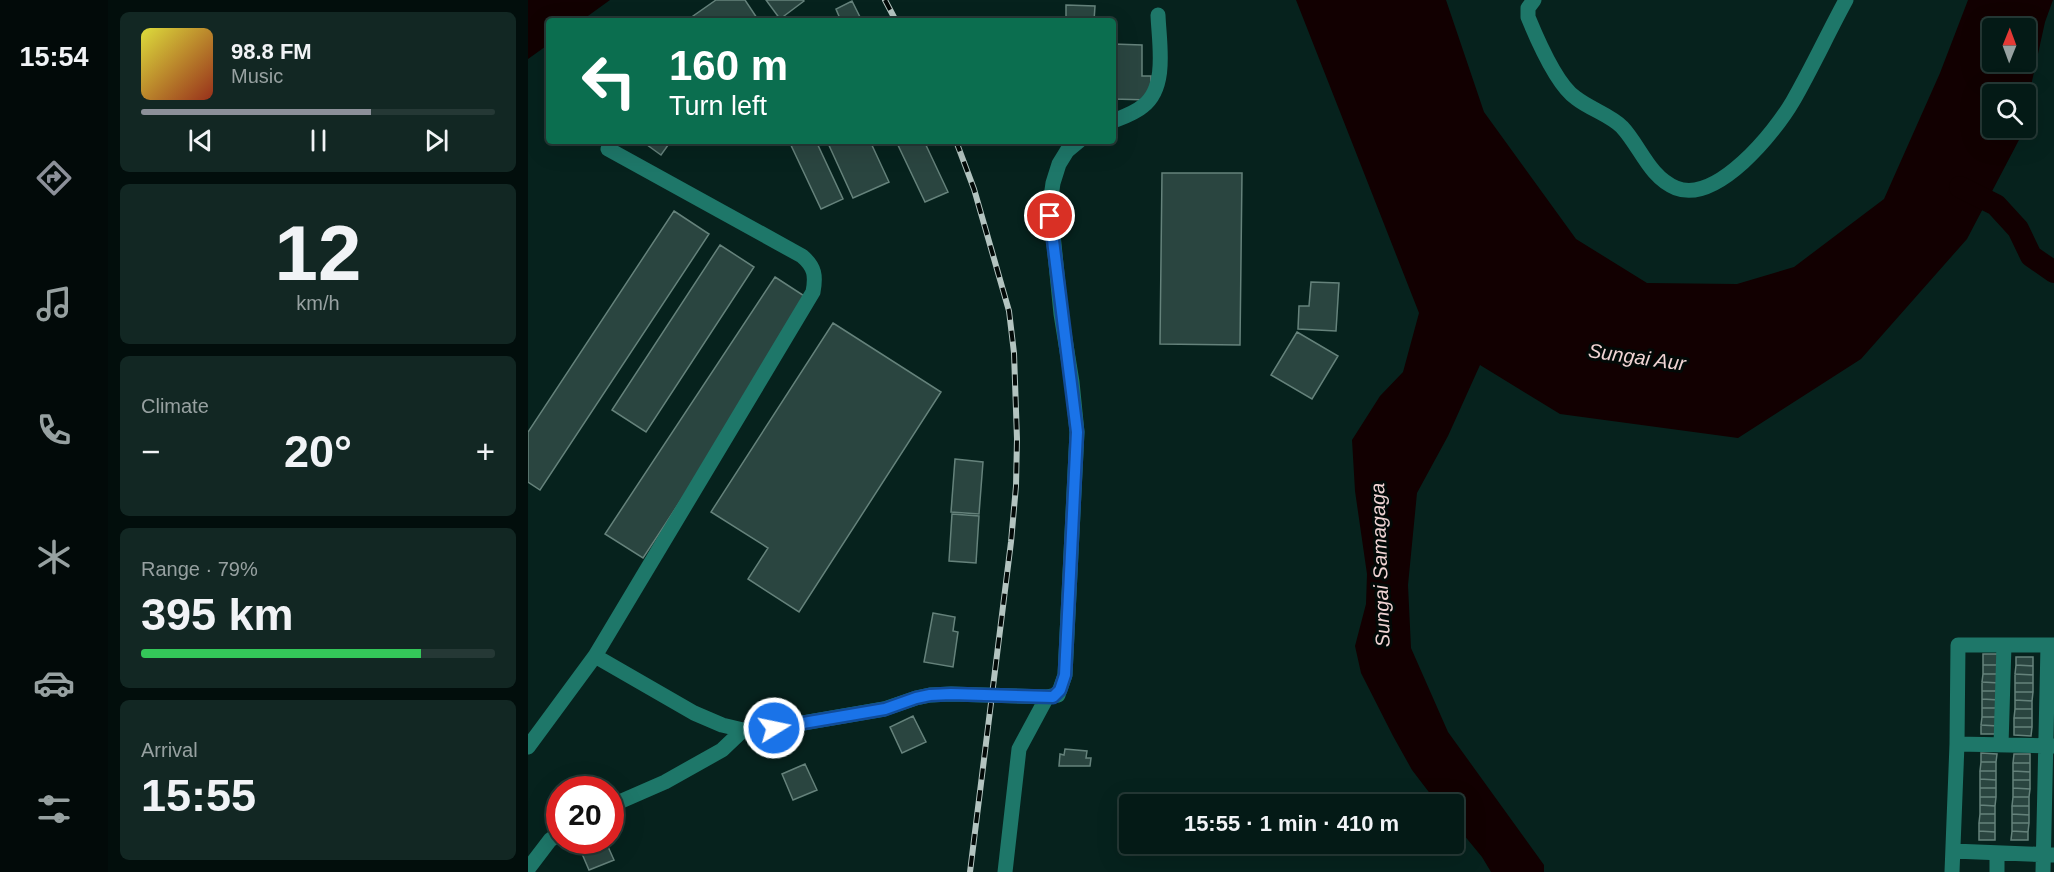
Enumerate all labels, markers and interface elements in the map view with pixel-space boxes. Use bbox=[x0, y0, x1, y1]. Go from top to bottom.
north arrow bbox=[1982, 18, 2036, 72]
map controls bbox=[1982, 18, 2036, 138]
text: 98.8 FM bbox=[231, 39, 312, 64]
text: 15:54 bbox=[19, 42, 89, 72]
icon: left bbox=[570, 42, 648, 120]
text: 160 m bbox=[669, 42, 788, 89]
text: Music bbox=[231, 65, 283, 87]
button: search bbox=[1982, 84, 2036, 138]
text: Turn left bbox=[669, 91, 767, 121]
icon: previous bbox=[184, 124, 217, 157]
icon: pause bbox=[302, 124, 335, 157]
icon: next bbox=[420, 124, 453, 157]
icon: directions bbox=[33, 157, 75, 199]
pin bbox=[1024, 190, 1075, 241]
icon: arrive bbox=[1033, 199, 1066, 232]
text: 12 bbox=[275, 209, 361, 297]
icon: music bbox=[33, 283, 75, 325]
text: km/h bbox=[296, 292, 340, 314]
water label: Sungai Aur bbox=[1587, 339, 1688, 375]
text: Climate bbox=[141, 395, 209, 417]
icon: phone bbox=[33, 409, 75, 451]
text: 20° bbox=[284, 426, 352, 477]
text: − bbox=[141, 433, 160, 470]
text: + bbox=[476, 433, 495, 470]
water label: Sungai Samagaga bbox=[1366, 482, 1394, 648]
icon: climate bbox=[33, 536, 75, 578]
text: Range · 79% bbox=[141, 558, 258, 580]
text: 395 km bbox=[141, 589, 294, 640]
icon: car bbox=[33, 662, 75, 704]
position arrow bbox=[742, 696, 806, 760]
text: Arrival bbox=[141, 739, 198, 761]
text: 15:55 bbox=[141, 770, 256, 821]
speed limit sign: 20 bbox=[546, 776, 624, 854]
icon: filters bbox=[33, 788, 75, 830]
text: 15:55 · 1 min · 410 m bbox=[1184, 811, 1399, 836]

